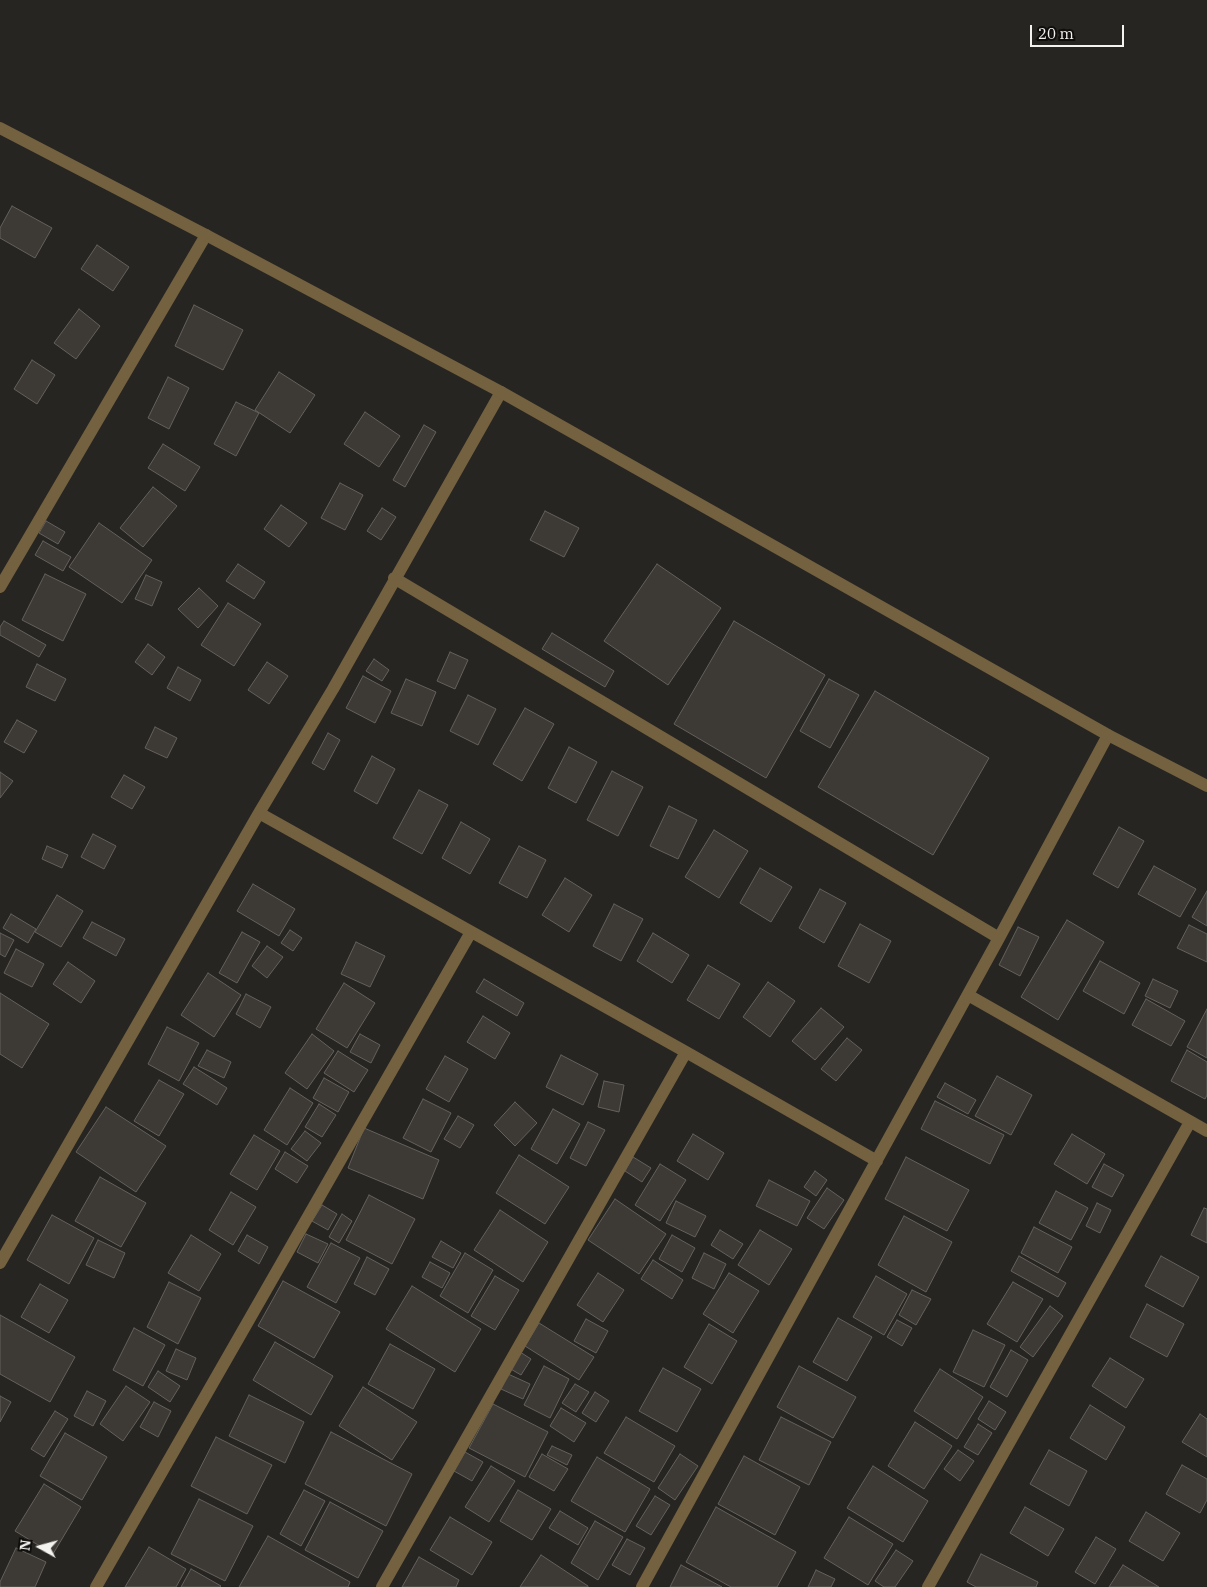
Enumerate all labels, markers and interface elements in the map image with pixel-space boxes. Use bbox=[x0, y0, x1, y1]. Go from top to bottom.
scale bar bbox=[1032, 15, 1126, 47]
text: 20 m bbox=[1038, 24, 1074, 43]
north arrow bbox=[15, 1522, 65, 1572]
text: N bbox=[16, 1539, 35, 1552]

